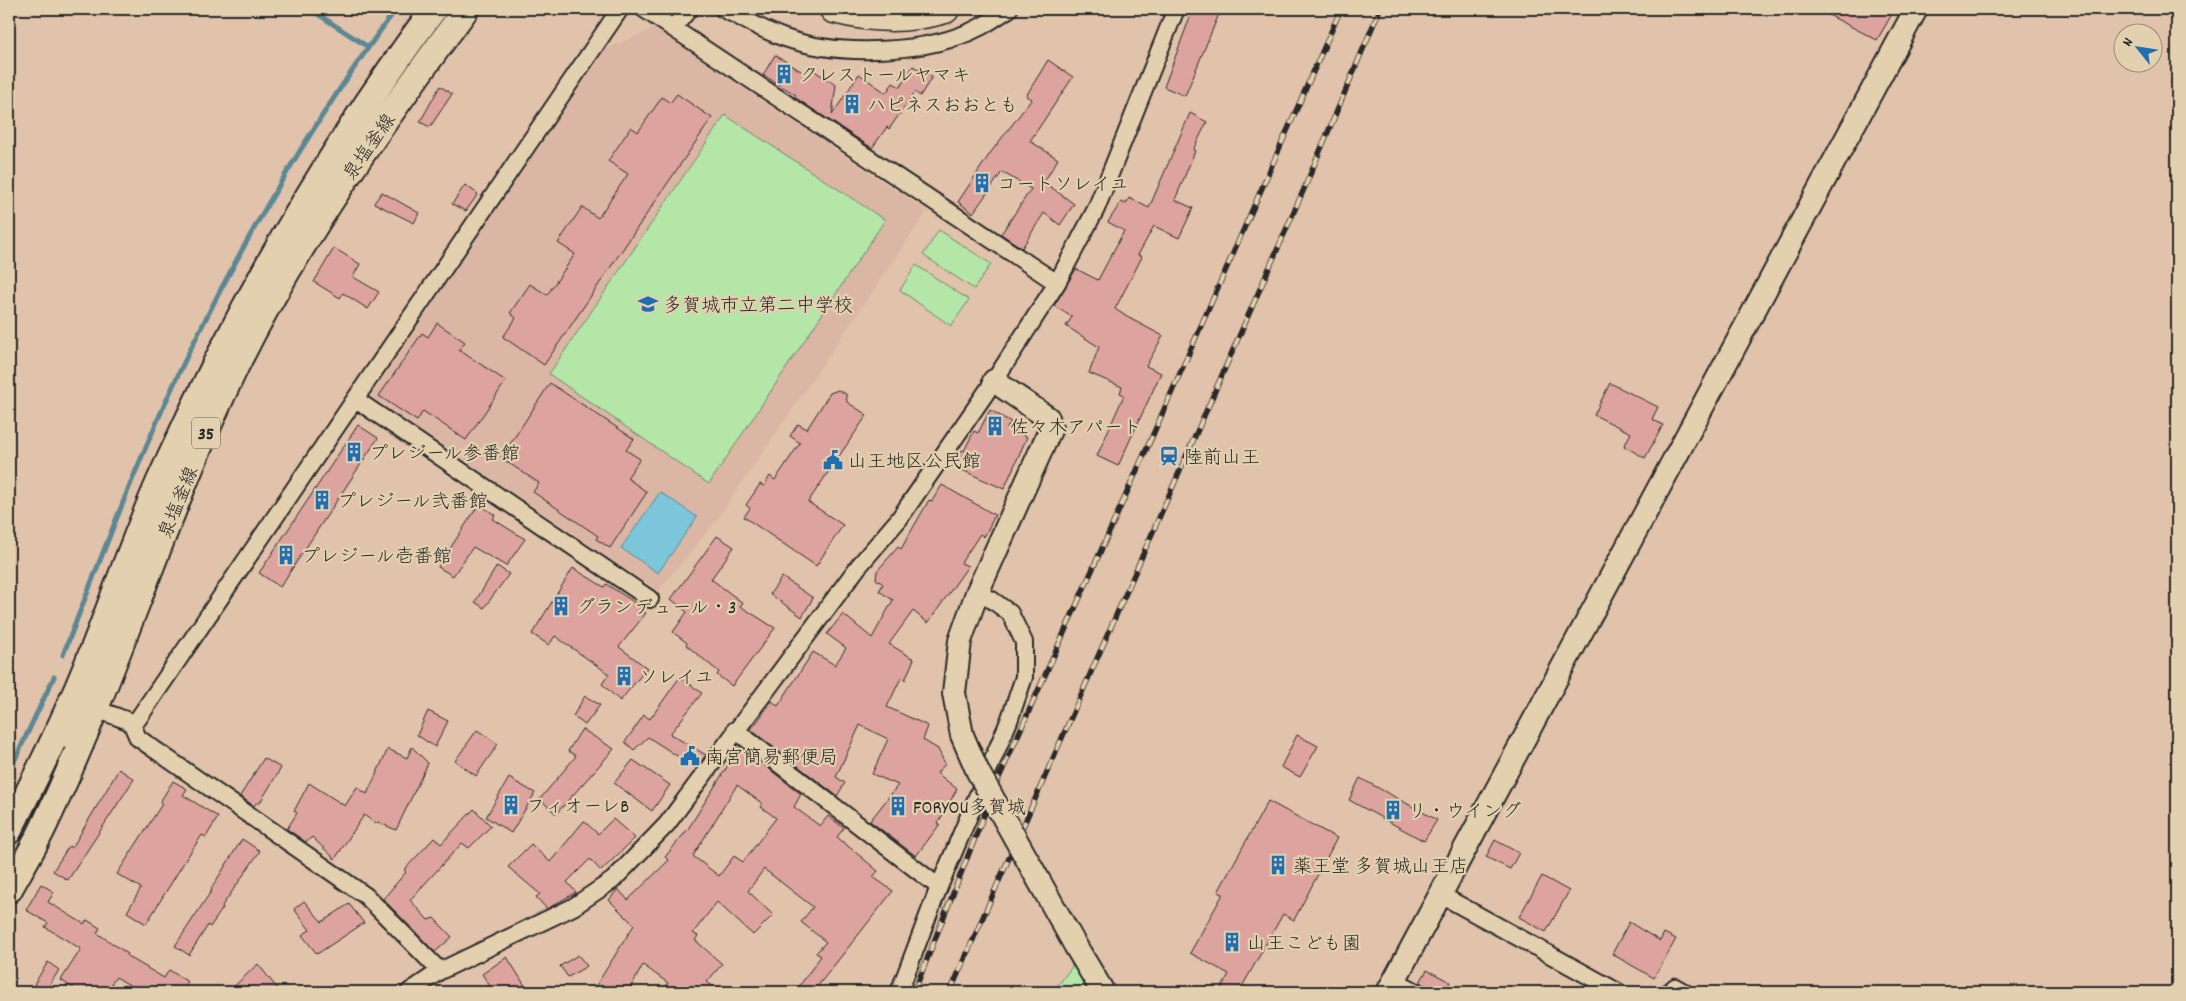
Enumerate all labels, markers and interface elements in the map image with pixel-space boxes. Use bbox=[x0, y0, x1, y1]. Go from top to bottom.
north arrow bbox=[2114, 22, 2164, 72]
text: N bbox=[2118, 34, 2139, 50]
building icon: クレストールヤマキ bbox=[773, 63, 795, 85]
place label: クレストールヤマキ bbox=[799, 64, 970, 91]
building icon: ハピネスおおとも bbox=[841, 93, 863, 115]
place label: ハピネスおおとも bbox=[867, 94, 1019, 121]
street label: 泉塩釜線 bbox=[338, 109, 404, 187]
building icon: コートソレイユ bbox=[971, 172, 993, 194]
place label: コートソレイユ bbox=[997, 173, 1128, 200]
school or university icon: 多賀城市立第二中学校 bbox=[637, 293, 659, 315]
place label: 多賀城市立第二中学校 bbox=[663, 294, 853, 321]
building icon: 佐々木アパート bbox=[984, 415, 1006, 437]
place label: 佐々木アパート bbox=[1010, 416, 1142, 443]
road number: 35 bbox=[192, 418, 220, 448]
building icon: プレジール参番館 bbox=[343, 441, 365, 463]
place label: プレジール参番館 bbox=[369, 442, 520, 469]
station icon: 陸前山王 bbox=[1158, 445, 1180, 467]
place label: 陸前山王 bbox=[1184, 446, 1260, 473]
public building icon: 山王地区公民館 bbox=[822, 449, 844, 471]
place label: 山王地区公民館 bbox=[848, 450, 981, 477]
street label: 泉塩釜線 bbox=[153, 463, 207, 544]
building icon: プレジール弐番館 bbox=[311, 489, 333, 511]
place label: プレジール弐番館 bbox=[337, 490, 488, 517]
building icon: プレジール壱番館 bbox=[275, 544, 297, 566]
place label: プレジール壱番館 bbox=[301, 545, 452, 572]
building icon: グランデュール・3 bbox=[550, 595, 572, 617]
place label: グランデュール・3 bbox=[576, 596, 736, 623]
building icon: ソレイユ bbox=[613, 665, 635, 687]
place label: ソレイユ bbox=[639, 666, 713, 693]
public building icon: 南宮簡易郵便局 bbox=[679, 745, 701, 767]
place label: 南宮簡易郵便局 bbox=[705, 746, 838, 773]
building icon: フィオーレB bbox=[500, 794, 522, 816]
place label: フィオーレB bbox=[526, 795, 629, 822]
building icon: FORYOU多賀城 bbox=[887, 795, 909, 817]
place label: FORYOU多賀城 bbox=[913, 796, 1026, 823]
building icon: リ・ウイング bbox=[1382, 799, 1404, 821]
place label: リ・ウイング bbox=[1408, 800, 1521, 827]
building icon: 薬王堂 多賀城山王店 bbox=[1267, 854, 1289, 876]
place label: 薬王堂 多賀城山王店 bbox=[1293, 855, 1468, 882]
building icon: 山王こども園 bbox=[1221, 931, 1243, 953]
place label: 山王こども園 bbox=[1247, 932, 1361, 959]

